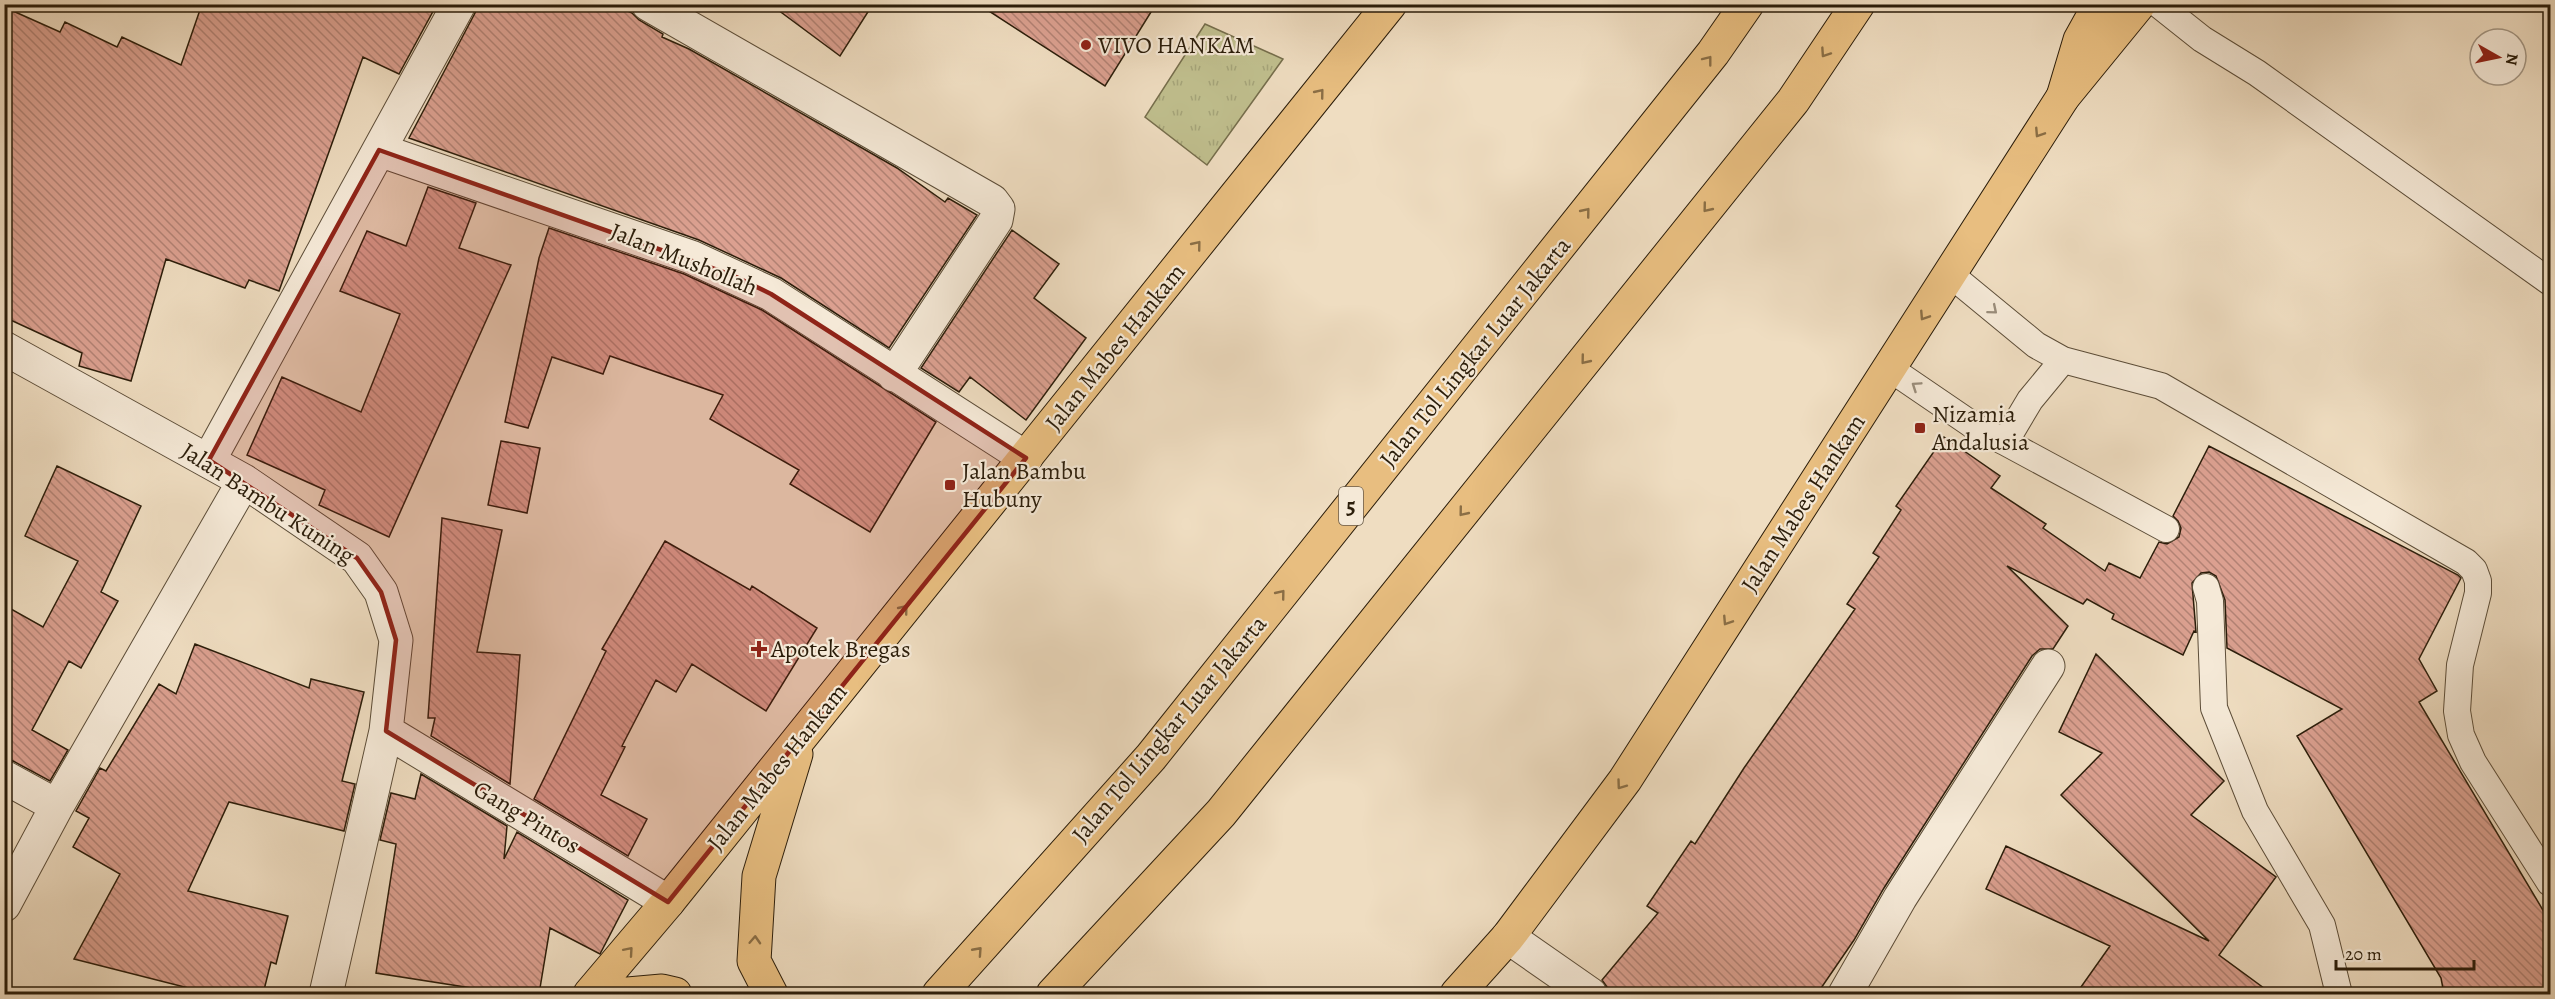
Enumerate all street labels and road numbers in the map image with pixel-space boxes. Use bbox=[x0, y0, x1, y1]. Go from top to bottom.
street label: Jalan Mushollah bbox=[606, 215, 763, 303]
street label: Jalan Tol Lingkar Luar Jakarta bbox=[1372, 230, 1578, 474]
street label: Jalan Mabes Hankam bbox=[1038, 257, 1192, 437]
street label: Jalan Mabes Hankam bbox=[1733, 408, 1873, 598]
street label: Jalan Bambu Kuning bbox=[175, 435, 361, 571]
road number: 5 bbox=[1339, 487, 1363, 525]
street label: Jalan Tol Lingkar Luar Jakarta bbox=[1064, 608, 1274, 849]
street label: Jalan Mabes Hankam bbox=[700, 677, 854, 857]
street label: Gang Pintos bbox=[468, 773, 586, 861]

